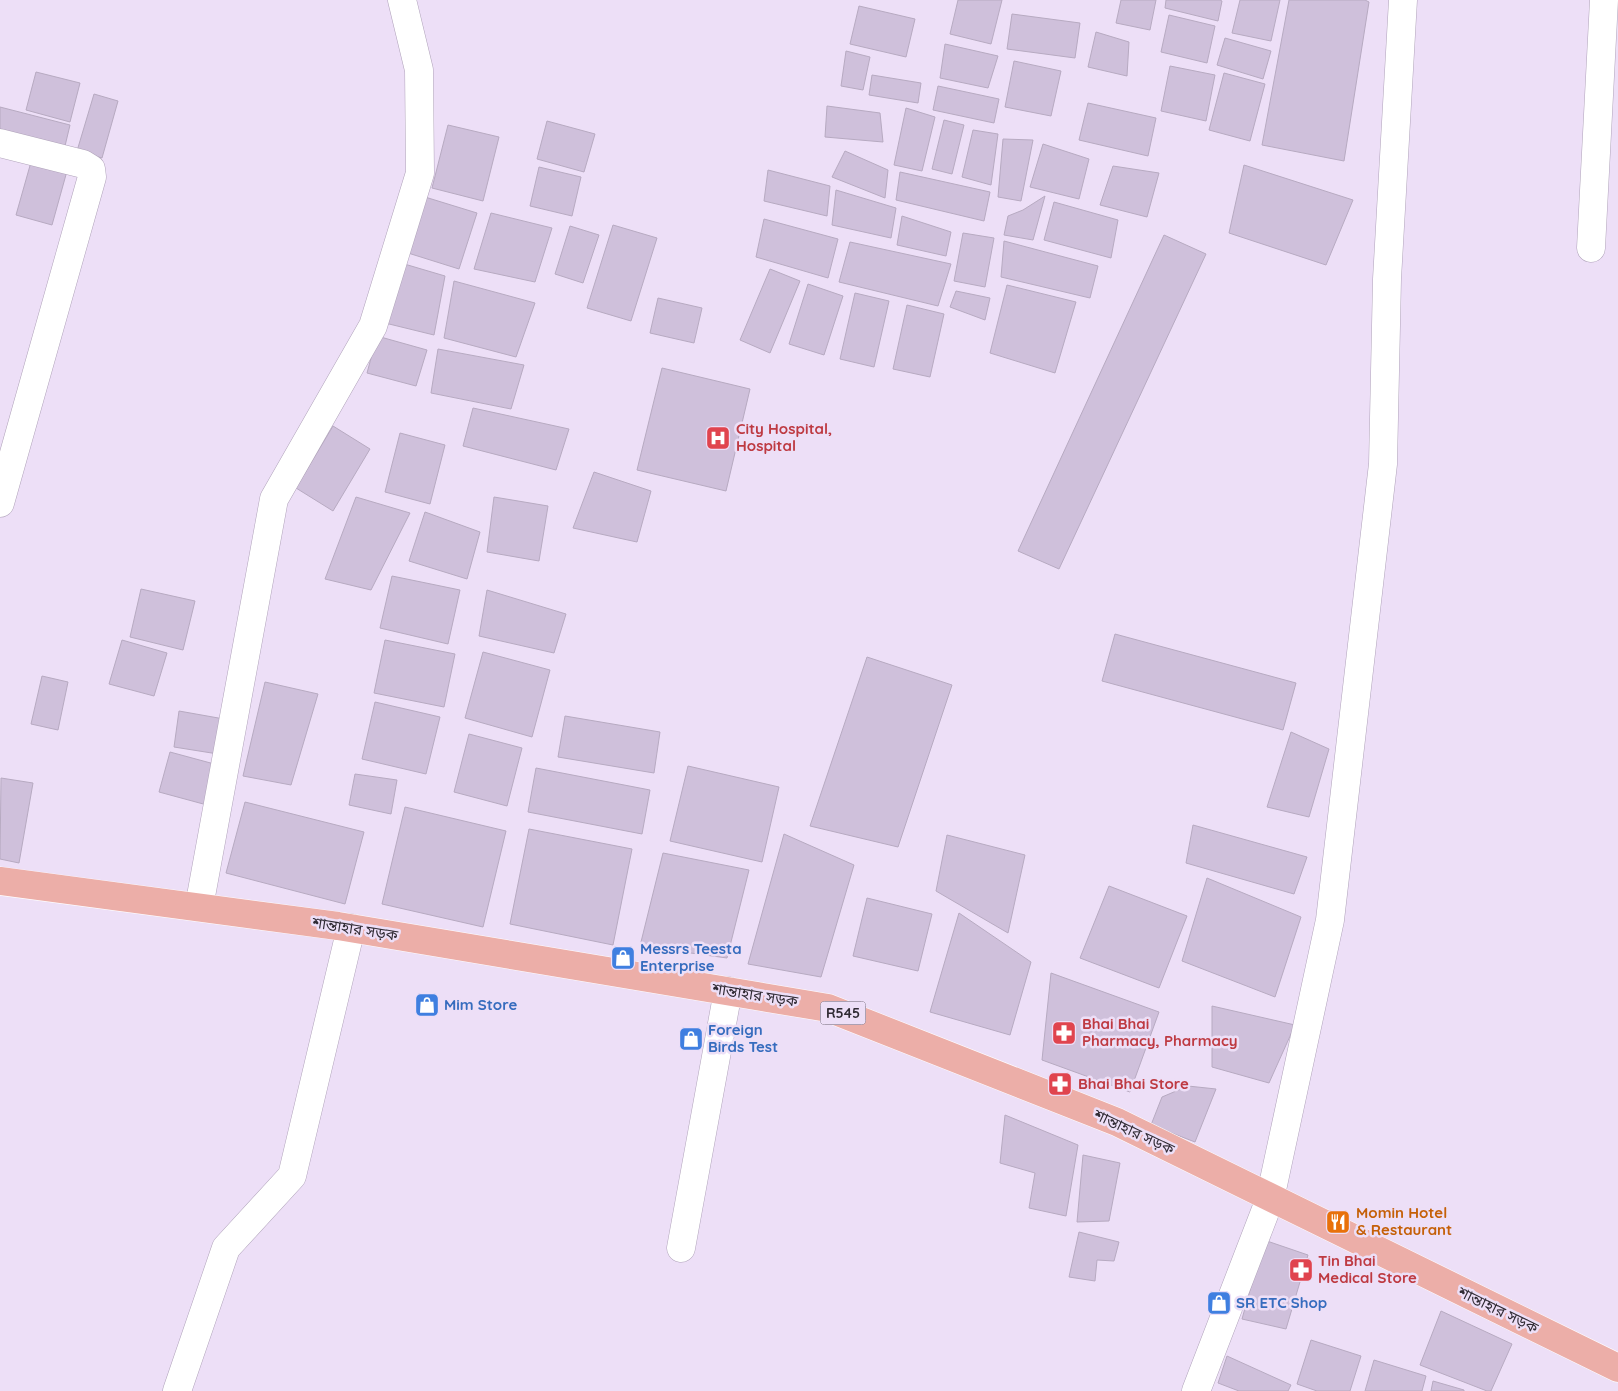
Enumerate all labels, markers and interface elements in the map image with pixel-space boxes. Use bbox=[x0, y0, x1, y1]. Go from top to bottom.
place label: City Hospital, Hospital bbox=[736, 419, 832, 455]
hospital icon: City Hospital, Hospital bbox=[705, 425, 731, 451]
street label: শান্তাহার সড়ক bbox=[310, 912, 400, 945]
place label: Messrs Teesta Enterprise bbox=[640, 939, 742, 975]
shop icon: Messrs Teesta Enterprise bbox=[610, 945, 636, 971]
street label: শান্তাহার সড়ক bbox=[710, 978, 800, 1011]
shop icon: Mim Store bbox=[414, 992, 440, 1018]
place label: Mim Store bbox=[444, 995, 517, 1014]
road number: R545 bbox=[820, 1001, 866, 1024]
place label: Bhai Bhai Pharmacy, Pharmacy bbox=[1082, 1014, 1238, 1050]
place label: Foreign Birds Test bbox=[708, 1020, 778, 1056]
pharmacy icon: Bhai Bhai Pharmacy, Pharmacy bbox=[1051, 1020, 1077, 1046]
shop icon: Foreign Birds Test bbox=[678, 1026, 704, 1052]
pharmacy icon: Bhai Bhai Store bbox=[1047, 1071, 1073, 1097]
place label: Bhai Bhai Store bbox=[1078, 1074, 1189, 1093]
street label: শান্তাহার সড়ক bbox=[1090, 1104, 1178, 1159]
place label: Momin Hotel & Restaurant bbox=[1356, 1203, 1452, 1239]
restaurant icon: Momin Hotel & Restaurant bbox=[1325, 1209, 1351, 1235]
place label: Tin Bhai Medical Store bbox=[1318, 1251, 1417, 1287]
pharmacy icon: Tin Bhai Medical Store bbox=[1288, 1257, 1314, 1283]
street label: শান্তাহার সড়ক bbox=[1454, 1282, 1542, 1337]
shop icon: SR ETC Shop bbox=[1206, 1290, 1232, 1316]
place label: SR ETC Shop bbox=[1236, 1293, 1327, 1312]

